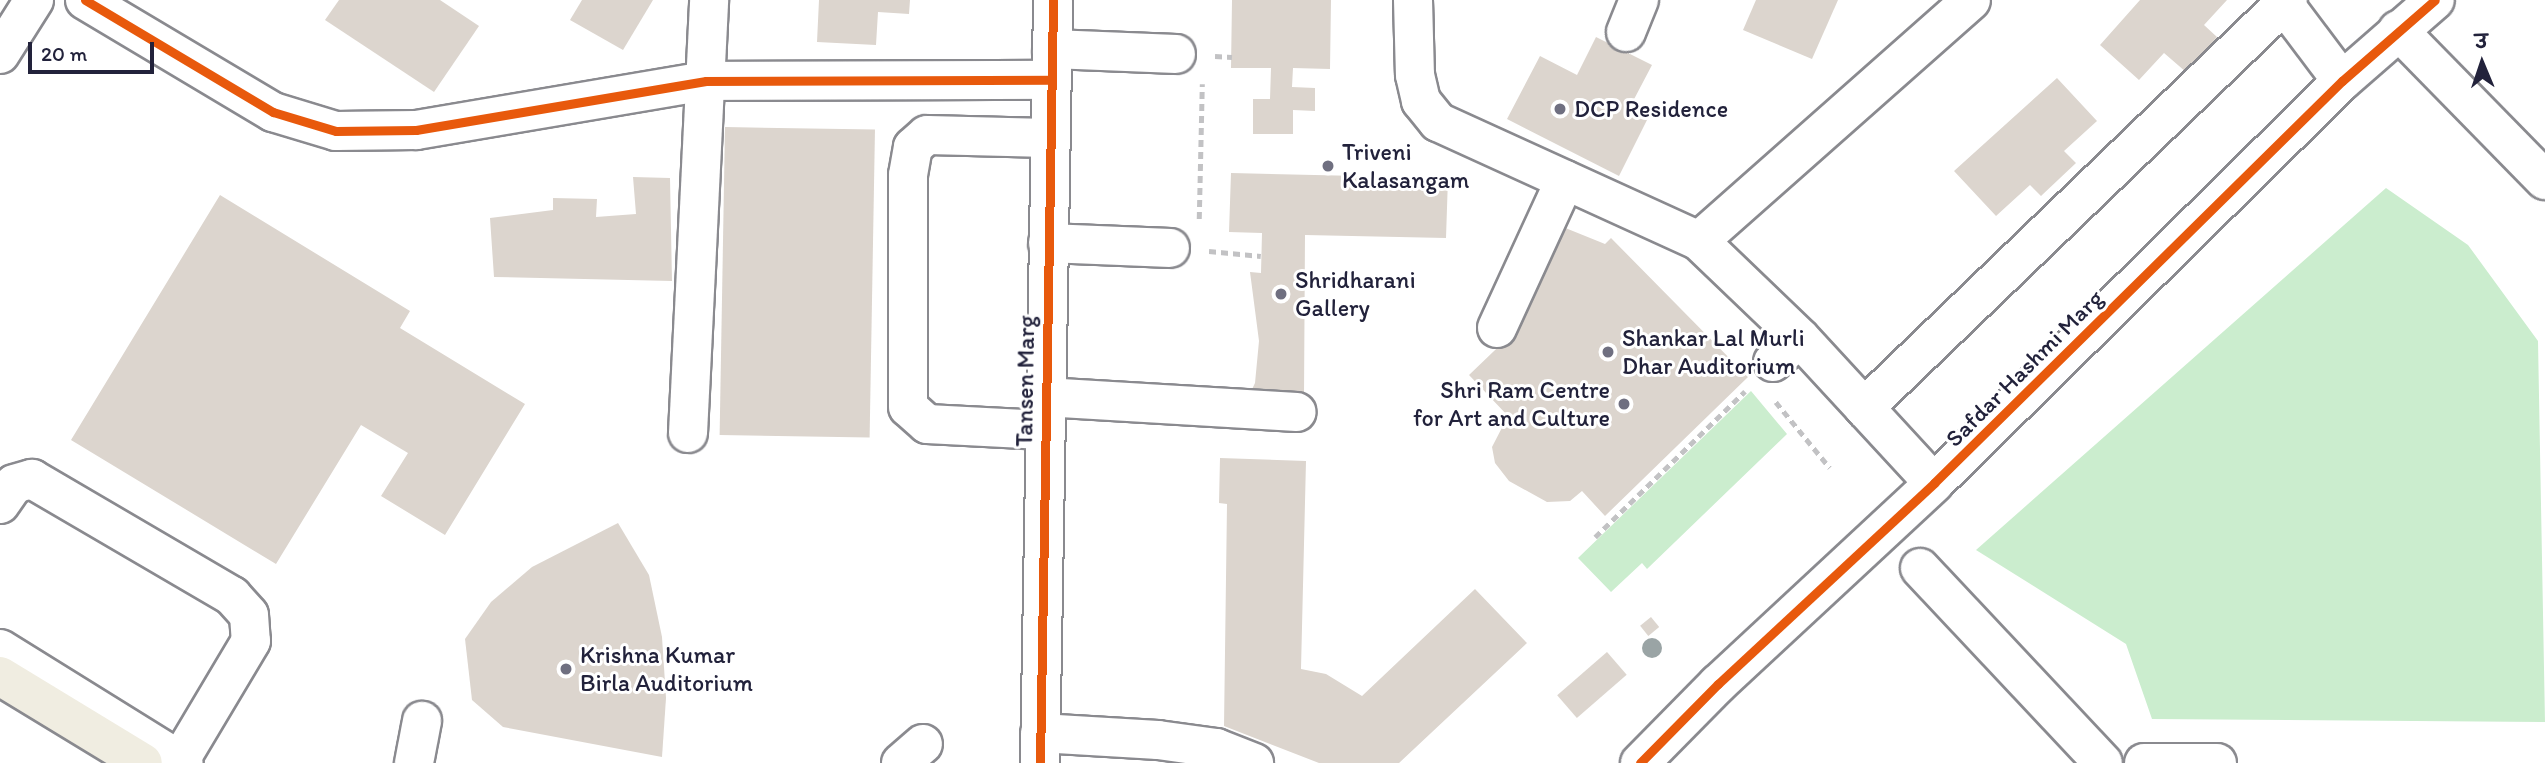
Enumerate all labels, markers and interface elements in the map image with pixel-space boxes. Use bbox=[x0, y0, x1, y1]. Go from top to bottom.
scale bar bbox=[32, 28, 158, 72]
north arrow bbox=[2447, 28, 2517, 98]
text: उ bbox=[2475, 30, 2488, 53]
text: 20 m bbox=[41, 41, 87, 66]
place label: DCP Residence bbox=[1574, 95, 1728, 123]
marker: DCP Residence bbox=[1552, 101, 1568, 117]
place label: Triveni Kalasangam bbox=[1342, 138, 1469, 194]
marker: Triveni Kalasangam bbox=[1320, 158, 1336, 174]
place label: Shridharani Gallery bbox=[1295, 266, 1416, 322]
street label: Safdar Hashmi Marg bbox=[1939, 283, 2109, 453]
marker: Shridharani Gallery bbox=[1273, 286, 1289, 302]
street label: Tansen Marg bbox=[1009, 315, 1041, 447]
place label: Shankar Lal Murli Dhar Auditorium bbox=[1622, 324, 1804, 380]
marker: Shankar Lal Murli Dhar Auditorium bbox=[1600, 344, 1616, 360]
place label: Shri Ram Centre for Art and Culture bbox=[1413, 376, 1610, 432]
marker: Shri Ram Centre for Art and Culture bbox=[1616, 396, 1632, 412]
place label: Krishna Kumar Birla Auditorium bbox=[580, 641, 753, 697]
marker: Krishna Kumar Birla Auditorium bbox=[558, 661, 574, 677]

